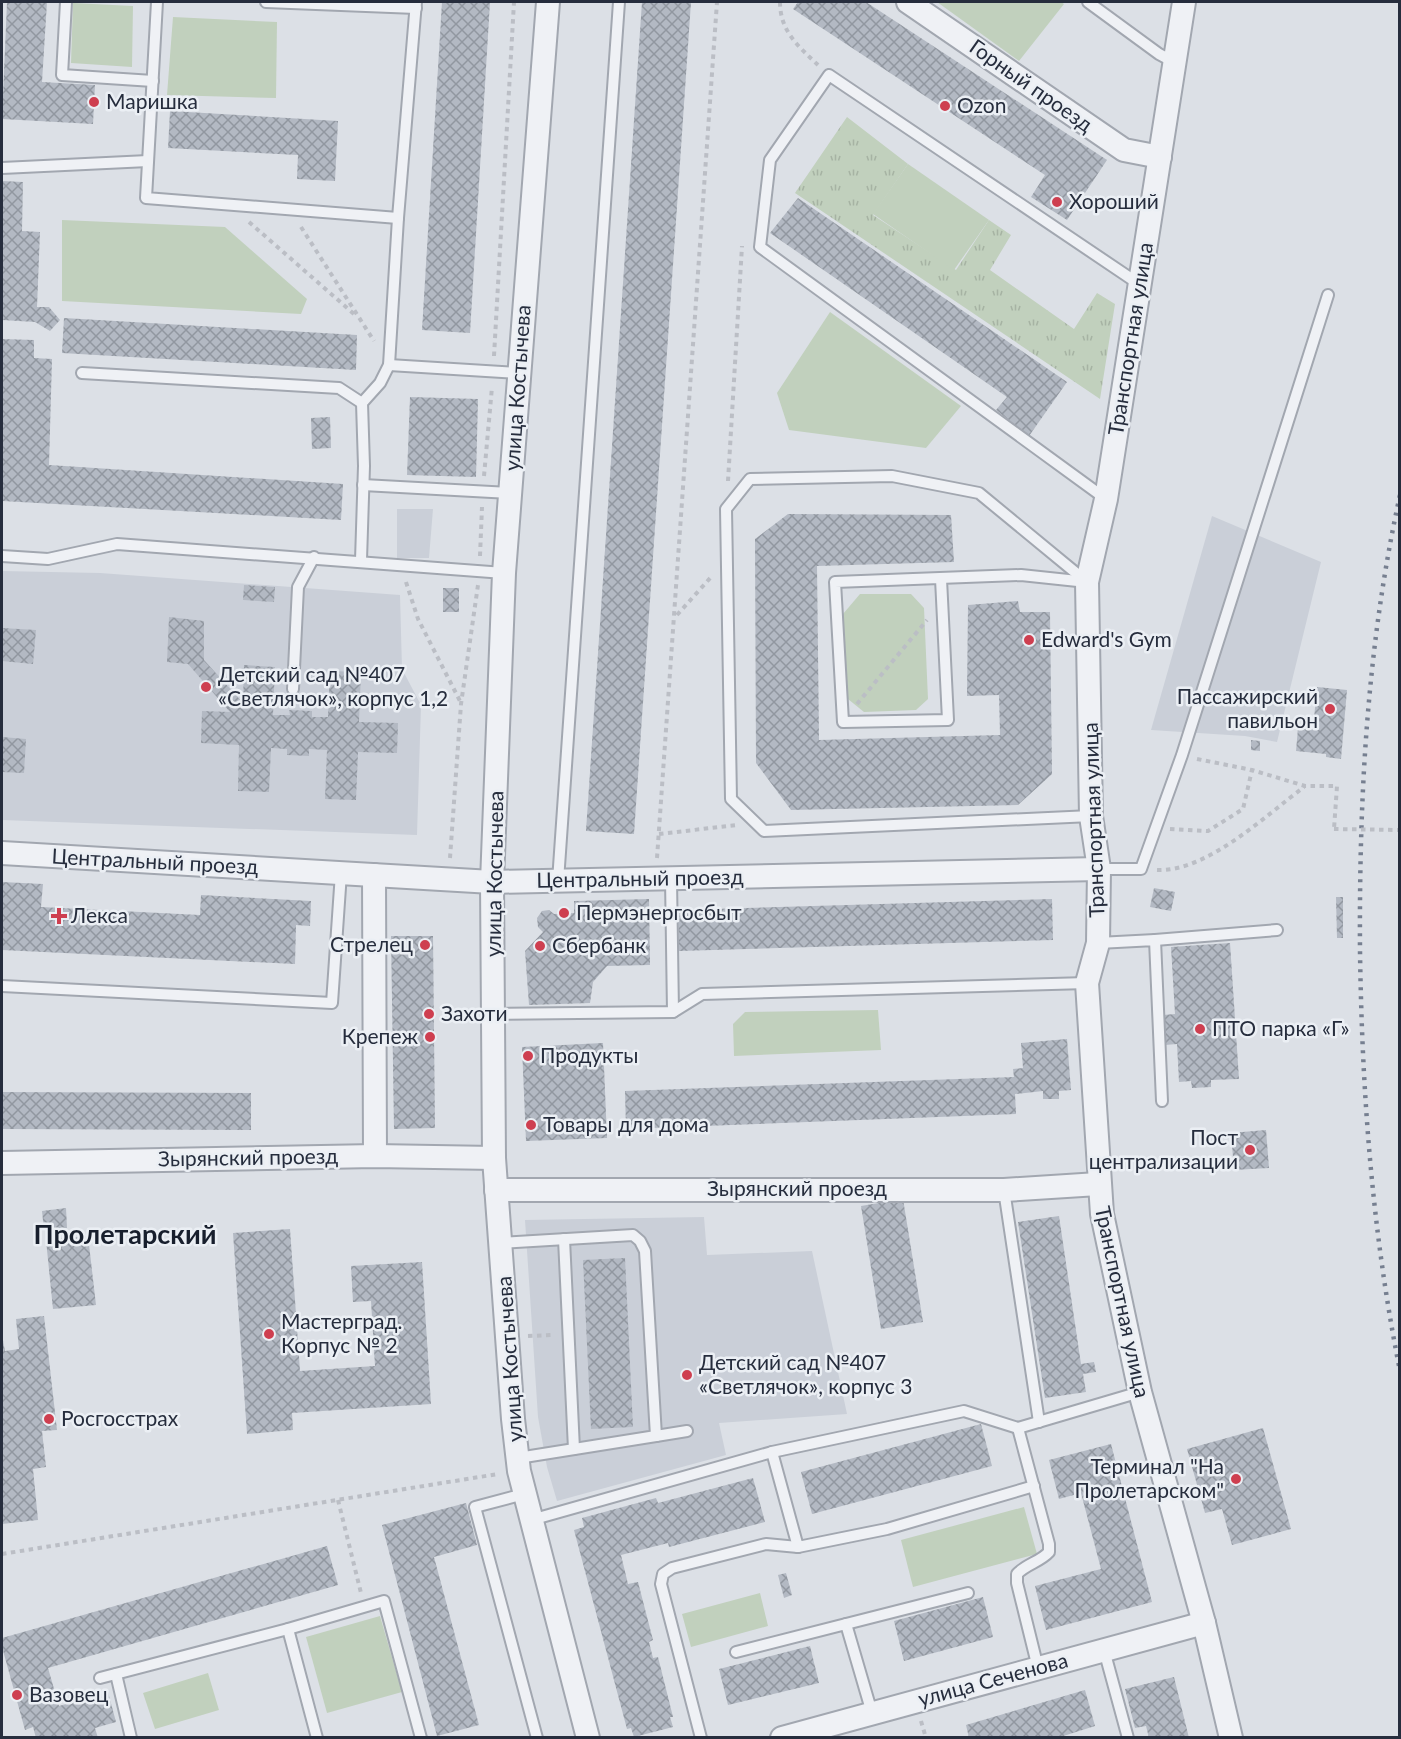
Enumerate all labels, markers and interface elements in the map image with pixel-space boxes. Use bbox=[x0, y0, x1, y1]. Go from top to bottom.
street label: Горный проезд bbox=[965, 33, 1098, 137]
place label: Маришка bbox=[106, 88, 198, 113]
place label: Ozon bbox=[957, 92, 1007, 117]
marker: Маришка bbox=[87, 95, 101, 109]
marker: Ozon bbox=[938, 99, 952, 113]
place label: Хороший bbox=[1069, 188, 1159, 213]
marker: Хороший bbox=[1050, 195, 1064, 209]
street label: Транспортная улица bbox=[1102, 240, 1157, 437]
street label: улица Костычева bbox=[498, 304, 535, 472]
place label: Edward's Gym bbox=[1041, 626, 1172, 651]
marker: Edward's Gym bbox=[1022, 633, 1036, 647]
place label: Детский сад №407 «Светлячок», корпус 1,2 bbox=[218, 661, 448, 710]
marker: Детский сад №407 «Светлячок», корпус 1,2 bbox=[199, 680, 213, 694]
place label: Пассажирский павильон bbox=[1177, 683, 1318, 732]
marker: Пассажирский павильон bbox=[1323, 702, 1337, 716]
street label: Транспортная улица bbox=[1077, 722, 1108, 918]
street label: улица Костычева bbox=[480, 791, 507, 957]
street label: Центральный проезд bbox=[51, 843, 259, 878]
street label: Центральный проезд bbox=[536, 863, 744, 892]
place label: Пермэнергосбыт bbox=[576, 899, 742, 924]
place label: Лекса bbox=[70, 902, 128, 927]
marker: Пермэнергосбыт bbox=[557, 906, 571, 920]
marker: Лекса bbox=[52, 909, 66, 923]
place label: Стрелец bbox=[330, 931, 413, 956]
place label: Сбербанк bbox=[552, 932, 646, 957]
marker: Стрелец bbox=[418, 938, 432, 952]
marker: Сбербанк bbox=[533, 939, 547, 953]
place label: Захоти bbox=[441, 1000, 508, 1025]
marker: Захоти bbox=[422, 1007, 436, 1021]
place label: ПТО парка «Г» bbox=[1212, 1015, 1350, 1040]
marker: ПТО парка «Г» bbox=[1193, 1022, 1207, 1036]
place label: Крепеж bbox=[342, 1023, 418, 1048]
marker: Крепеж bbox=[423, 1030, 437, 1044]
place label: Продукты bbox=[540, 1042, 639, 1067]
marker: Продукты bbox=[521, 1049, 535, 1063]
place label: Товары для дома bbox=[543, 1111, 709, 1136]
marker: Товары для дома bbox=[524, 1118, 538, 1132]
place label: Пост централизации bbox=[1089, 1124, 1238, 1173]
street label: Зырянский проезд bbox=[158, 1142, 338, 1171]
marker: Пост централизации bbox=[1243, 1143, 1257, 1157]
street label: Зырянский проезд bbox=[707, 1175, 887, 1200]
street label: Транспортная улица bbox=[1091, 1204, 1156, 1400]
district label: Пролетарский bbox=[34, 1217, 216, 1250]
street label: улица Костычева bbox=[490, 1275, 527, 1443]
place label: Мастерград. Корпус № 2 bbox=[281, 1308, 403, 1357]
marker: Мастерград. Корпус № 2 bbox=[262, 1327, 276, 1341]
place label: Детский сад №407 «Светлячок», корпус 3 bbox=[699, 1349, 912, 1398]
marker: Детский сад №407 «Светлячок», корпус 3 bbox=[680, 1368, 694, 1382]
place label: Росгосстрах bbox=[61, 1405, 179, 1430]
marker: Росгосстрах bbox=[42, 1412, 56, 1426]
place label: Терминал "На Пролетарском" bbox=[1074, 1453, 1224, 1502]
marker: Терминал "На Пролетарском" bbox=[1229, 1472, 1243, 1486]
street label: улица Сеченова bbox=[915, 1647, 1070, 1711]
place label: Вазовец bbox=[29, 1681, 109, 1706]
marker: Вазовец bbox=[10, 1688, 24, 1702]

